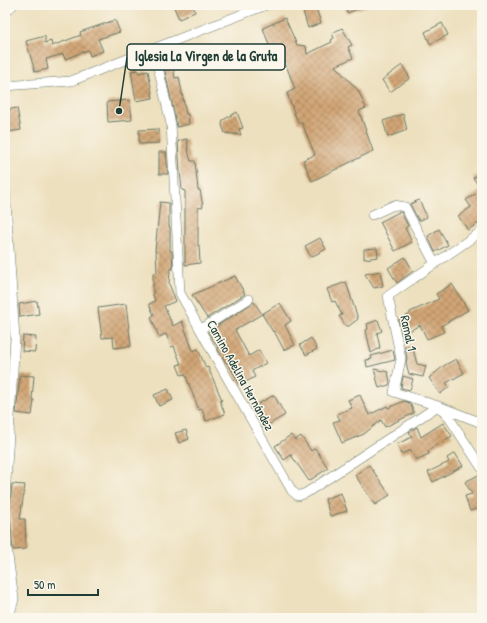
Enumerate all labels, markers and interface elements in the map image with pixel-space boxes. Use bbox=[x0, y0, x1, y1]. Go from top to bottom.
callout: Iglesia La Virgen de la Gruta bbox=[127, 44, 285, 70]
text: Iglesia La Virgen de la Gruta bbox=[135, 46, 278, 67]
street label: Ramal 1 bbox=[396, 313, 422, 353]
street label: Camino Adelina Hernández bbox=[203, 316, 279, 434]
scale bar bbox=[28, 571, 98, 597]
text: 50 m bbox=[34, 576, 55, 593]

